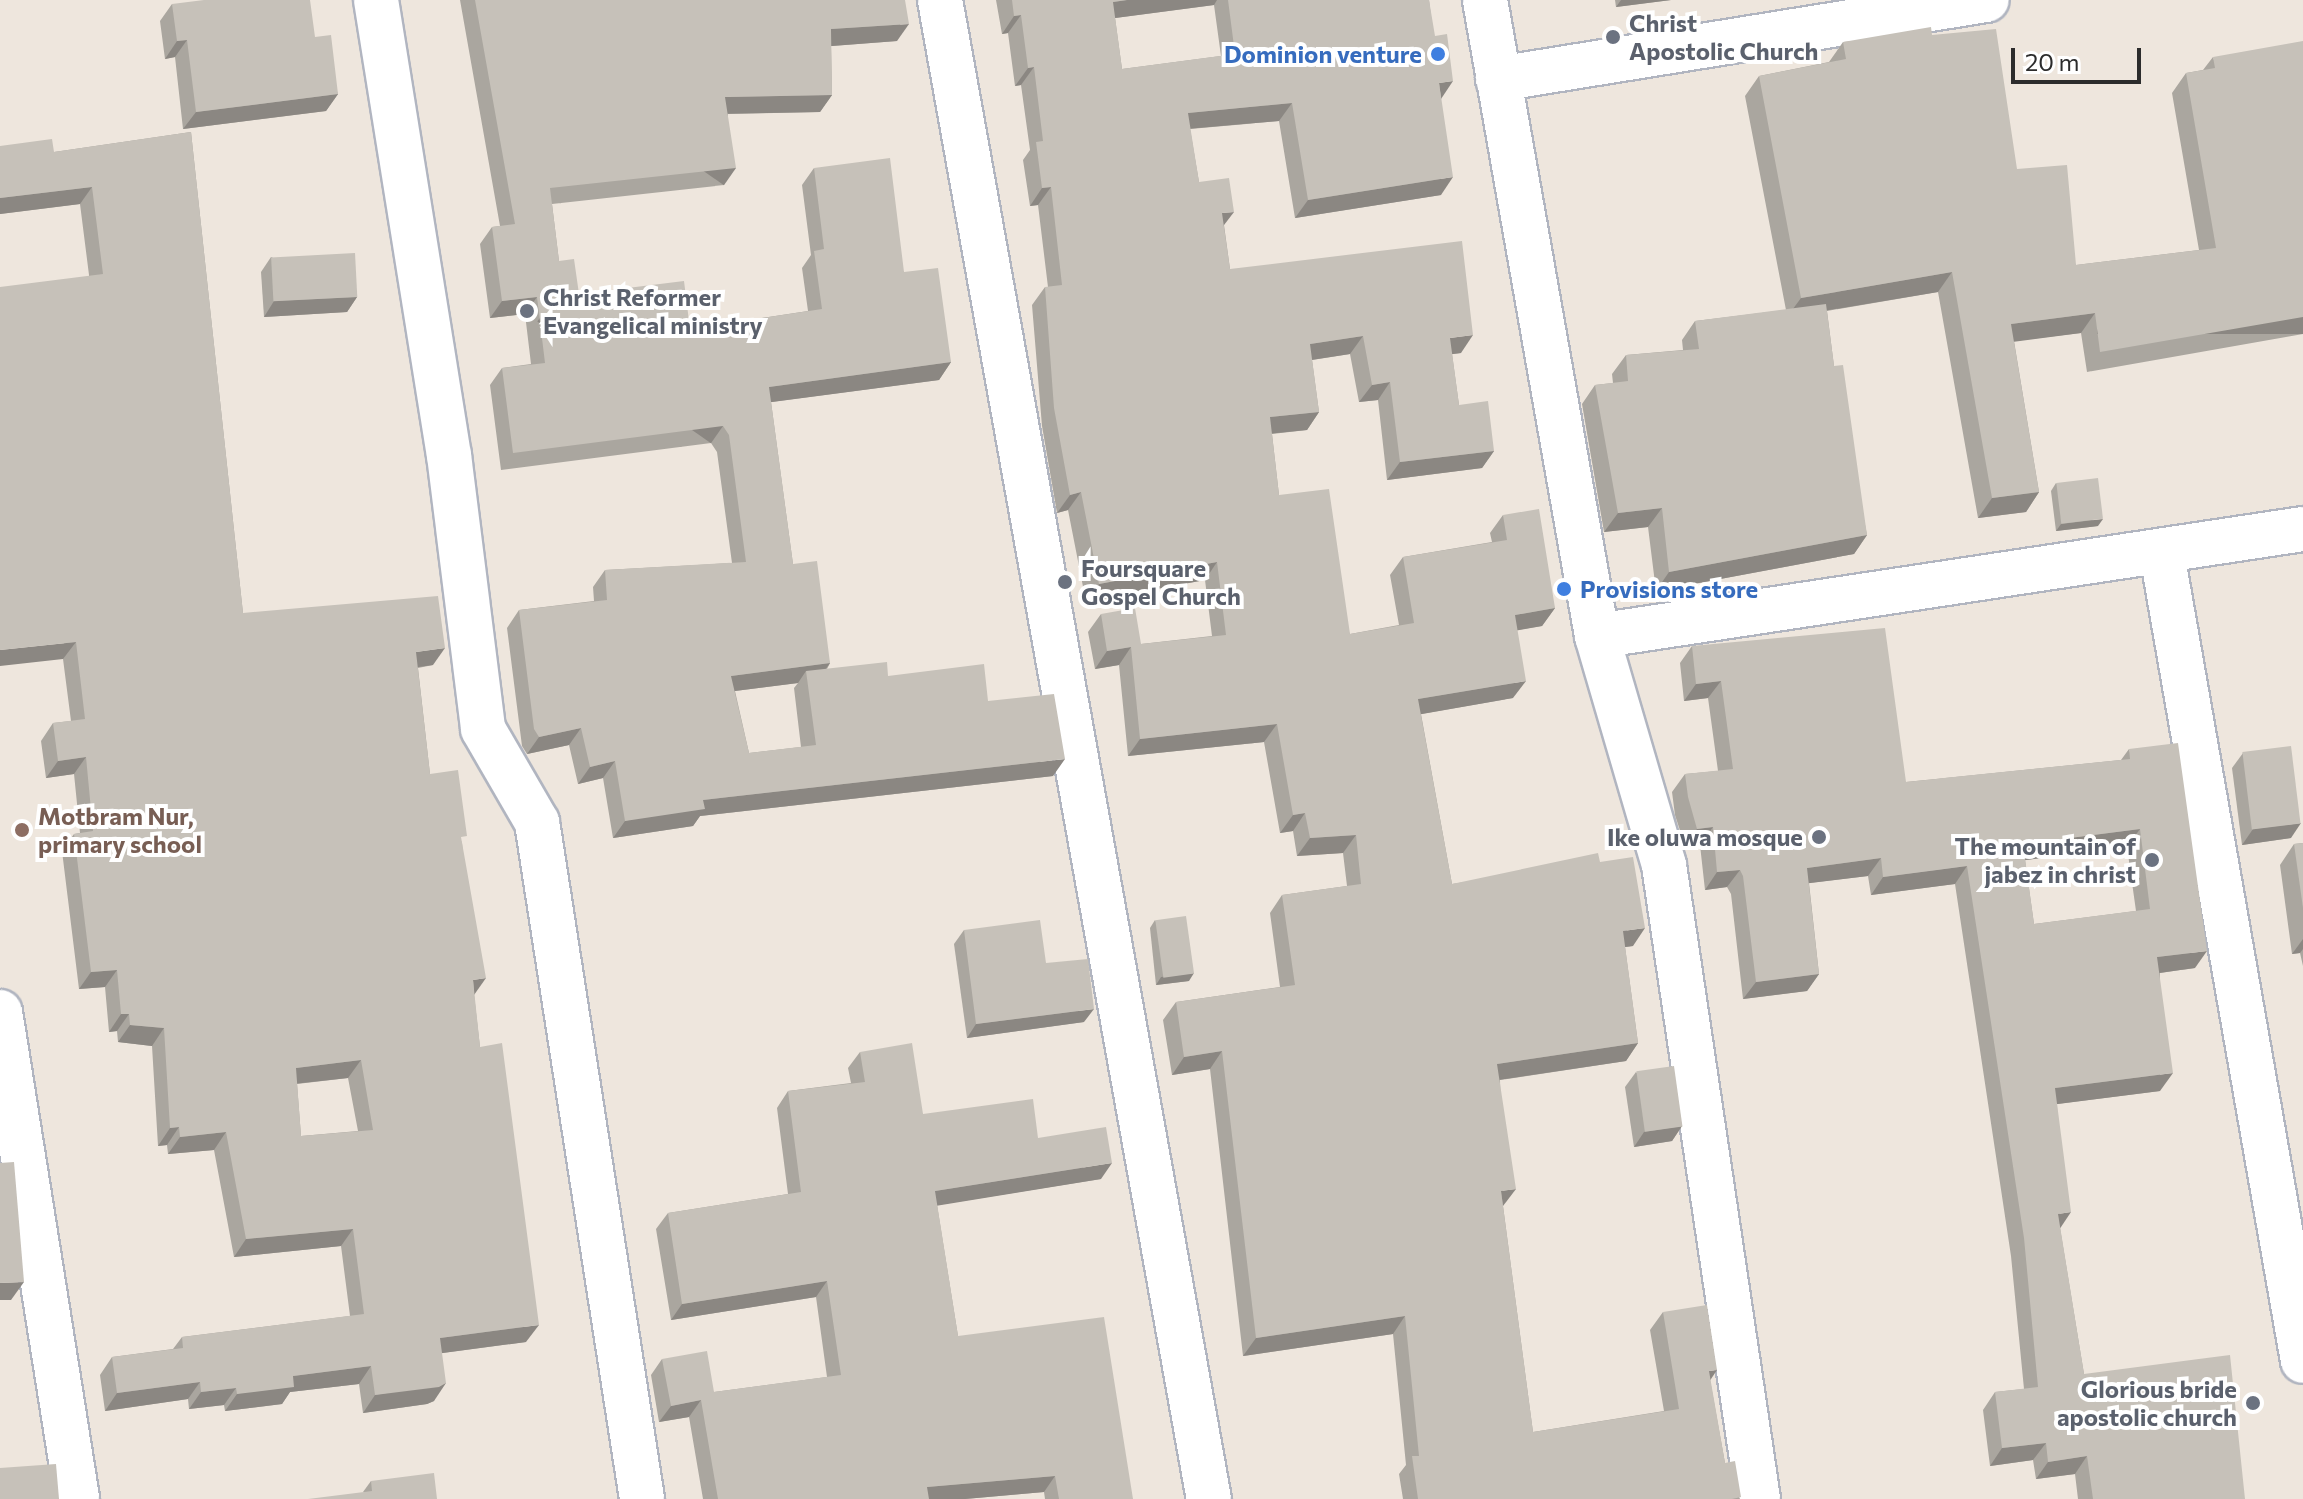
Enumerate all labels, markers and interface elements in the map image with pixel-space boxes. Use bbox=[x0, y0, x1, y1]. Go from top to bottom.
place label: Christ Apostolic Church bbox=[1629, 9, 1818, 65]
marker: Christ Apostolic Church bbox=[1604, 28, 1622, 46]
scale bar bbox=[2015, 32, 2145, 82]
place label: Dominion venture bbox=[1224, 40, 1422, 68]
marker: Dominion venture bbox=[1429, 45, 1447, 63]
text: 20 m bbox=[2025, 47, 2079, 76]
place label: Christ Reformer Evangelical ministry bbox=[543, 283, 763, 339]
marker: Christ Reformer Evangelical ministry bbox=[518, 302, 536, 320]
place label: Foursquare Gospel Church bbox=[1081, 554, 1241, 610]
marker: Foursquare Gospel Church bbox=[1056, 573, 1074, 591]
place label: Provisions store bbox=[1580, 575, 1758, 603]
marker: Provisions store bbox=[1555, 580, 1573, 598]
place label: Motbram Nur, primary school bbox=[38, 802, 202, 858]
marker: Motbram Nur, primary school bbox=[13, 821, 31, 839]
place label: Ike oluwa mosque bbox=[1607, 823, 1803, 851]
marker: Ike oluwa mosque bbox=[1810, 828, 1828, 846]
place label: The mountain of jabez in christ bbox=[1955, 832, 2136, 888]
marker: The mountain of jabez in christ bbox=[2143, 851, 2161, 869]
place label: Glorious bride apostolic church bbox=[2057, 1375, 2237, 1431]
marker: Glorious bride apostolic church bbox=[2244, 1394, 2262, 1412]

